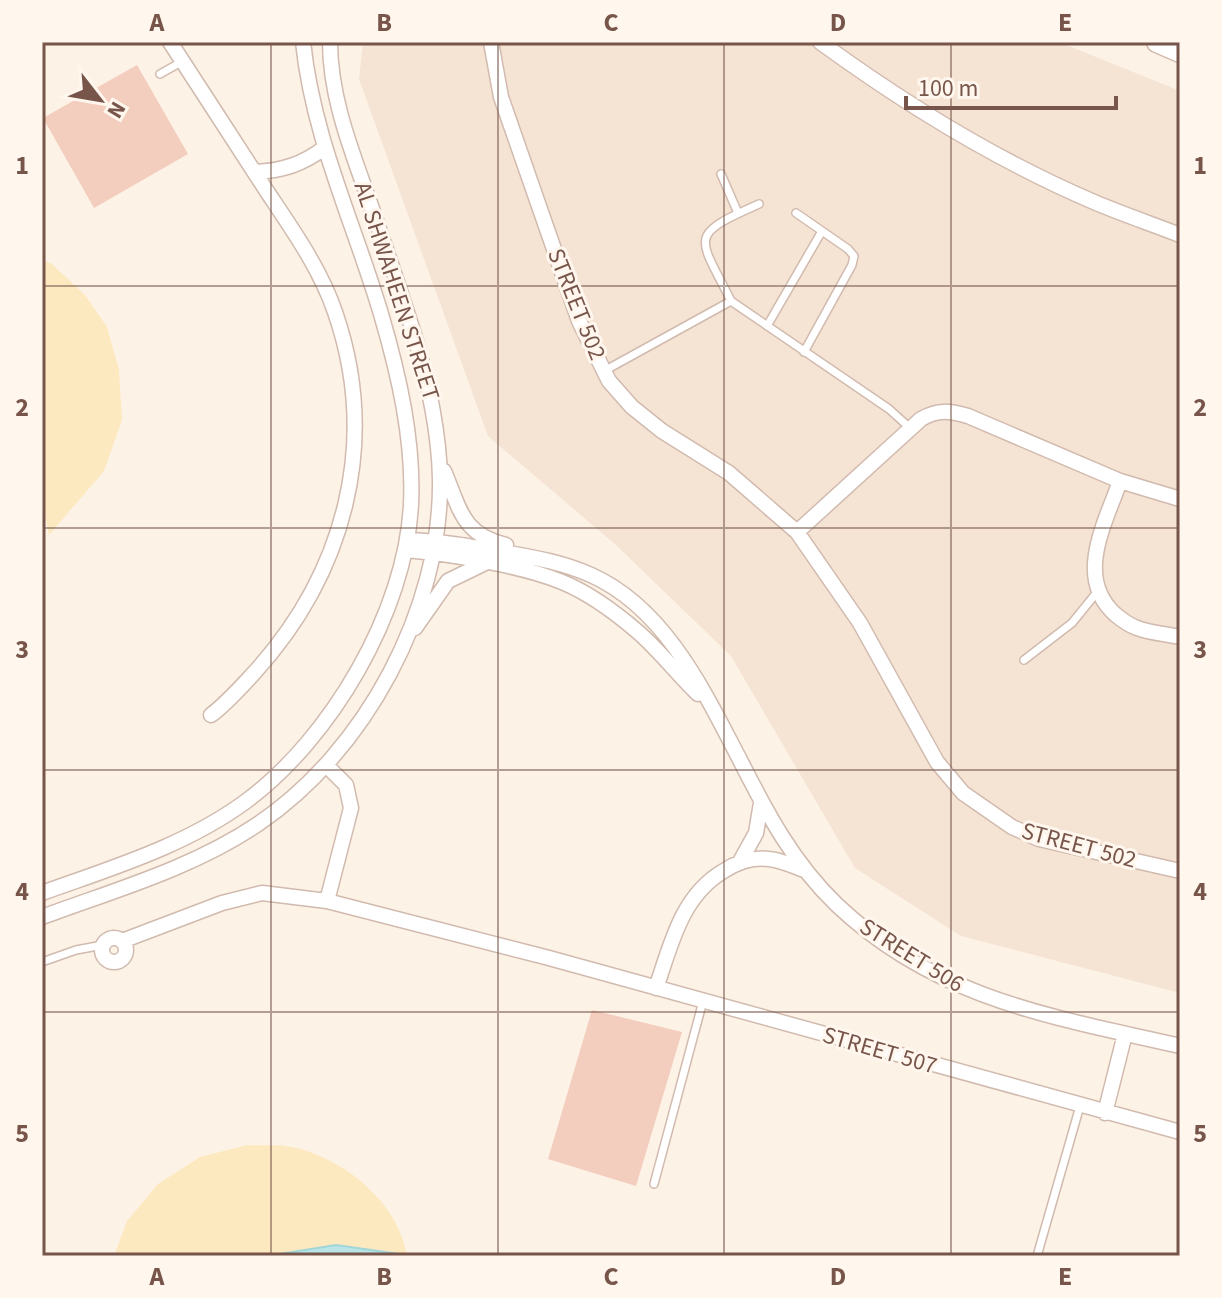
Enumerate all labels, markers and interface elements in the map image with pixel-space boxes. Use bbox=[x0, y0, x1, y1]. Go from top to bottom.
text: A bbox=[149, 4, 166, 41]
text: B bbox=[376, 4, 392, 41]
text: C bbox=[603, 4, 619, 41]
text: D bbox=[830, 4, 846, 41]
text: E bbox=[1058, 4, 1072, 41]
north arrow bbox=[60, 60, 140, 140]
scale bar bbox=[906, 60, 1116, 110]
text: 100 m bbox=[918, 71, 978, 106]
text: N bbox=[99, 95, 134, 124]
text: 1 bbox=[15, 147, 29, 184]
text: 1 bbox=[1193, 147, 1207, 184]
street label: AL SHWAHEEN STREET bbox=[345, 177, 448, 405]
street label: STREET 502 bbox=[538, 243, 615, 365]
text: 2 bbox=[15, 389, 29, 426]
text: 2 bbox=[1193, 389, 1207, 426]
text: 3 bbox=[15, 631, 29, 668]
text: 3 bbox=[1193, 631, 1207, 668]
street label: STREET 502 bbox=[1018, 813, 1140, 878]
text: 4 bbox=[15, 873, 29, 910]
text: 4 bbox=[1193, 873, 1207, 910]
street label: STREET 506 bbox=[853, 909, 971, 1001]
street label: STREET 507 bbox=[819, 1017, 941, 1084]
text: 5 bbox=[15, 1115, 29, 1152]
text: 5 bbox=[1193, 1115, 1207, 1152]
text: A bbox=[149, 1258, 166, 1295]
text: B bbox=[376, 1258, 392, 1295]
text: C bbox=[603, 1258, 619, 1295]
text: D bbox=[830, 1258, 846, 1295]
text: E bbox=[1058, 1258, 1072, 1295]

